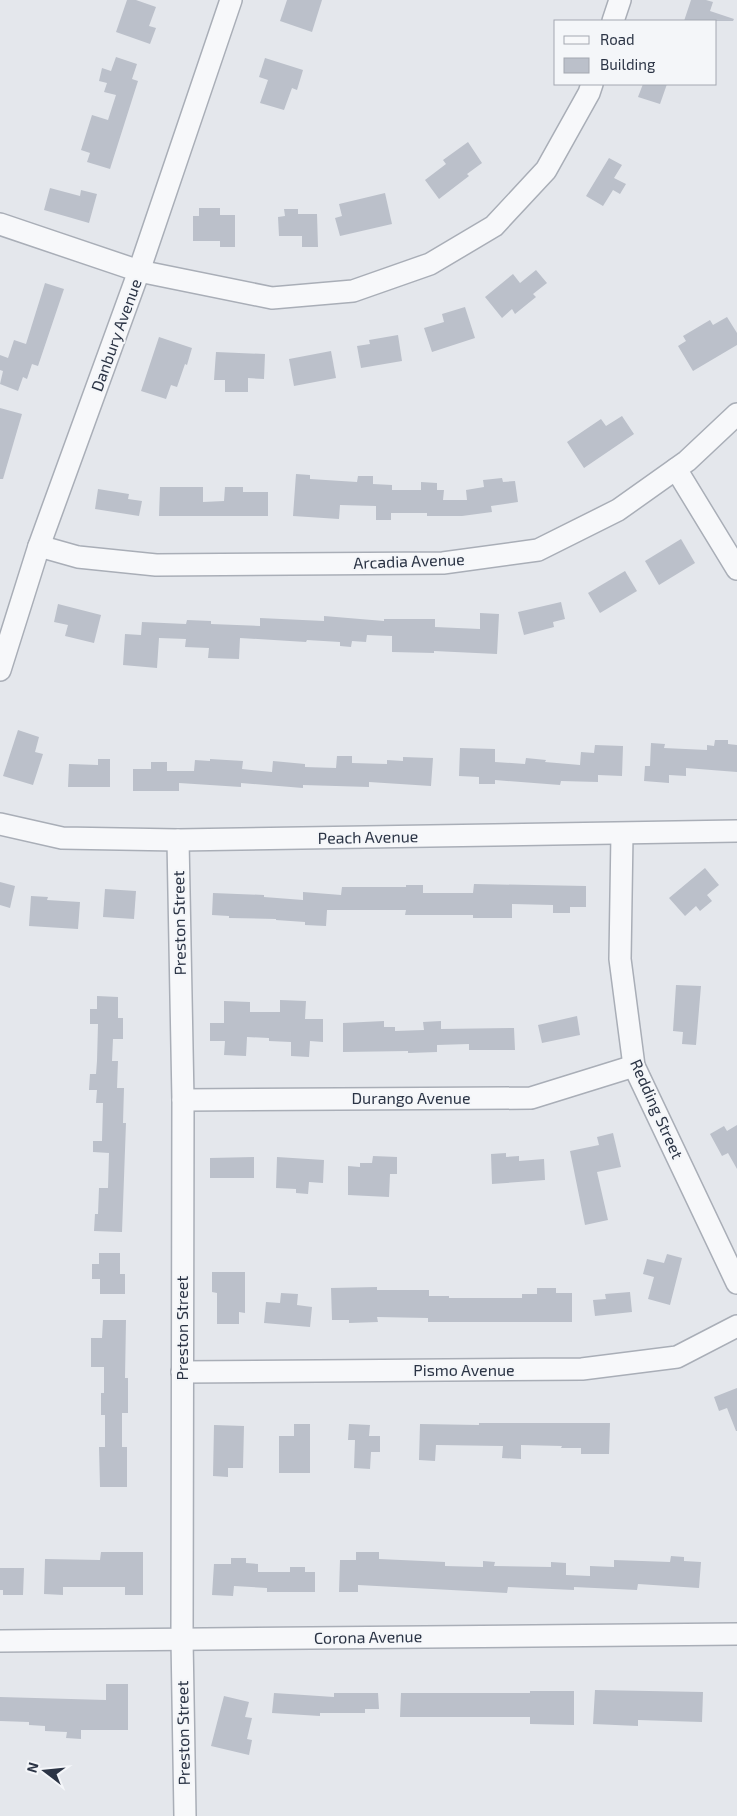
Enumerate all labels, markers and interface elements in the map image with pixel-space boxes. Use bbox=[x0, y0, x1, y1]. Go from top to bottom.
legend bbox=[554, 20, 717, 85]
text: Road bbox=[600, 30, 635, 48]
text: Building bbox=[600, 55, 656, 73]
street label: Danbury Avenue bbox=[86, 276, 145, 394]
street label: Arcadia Avenue bbox=[353, 549, 465, 572]
street label: Peach Avenue bbox=[318, 826, 418, 847]
street label: Preston Street bbox=[168, 870, 189, 976]
street label: Redding Street bbox=[627, 1056, 688, 1162]
street label: Durango Avenue bbox=[352, 1088, 471, 1107]
street label: Preston Street bbox=[172, 1276, 191, 1380]
street label: Pismo Avenue bbox=[413, 1360, 515, 1379]
street label: Corona Avenue bbox=[314, 1626, 422, 1647]
street label: Preston Street bbox=[172, 1680, 193, 1786]
north arrow bbox=[20, 1746, 70, 1796]
text: N bbox=[22, 1760, 42, 1774]

